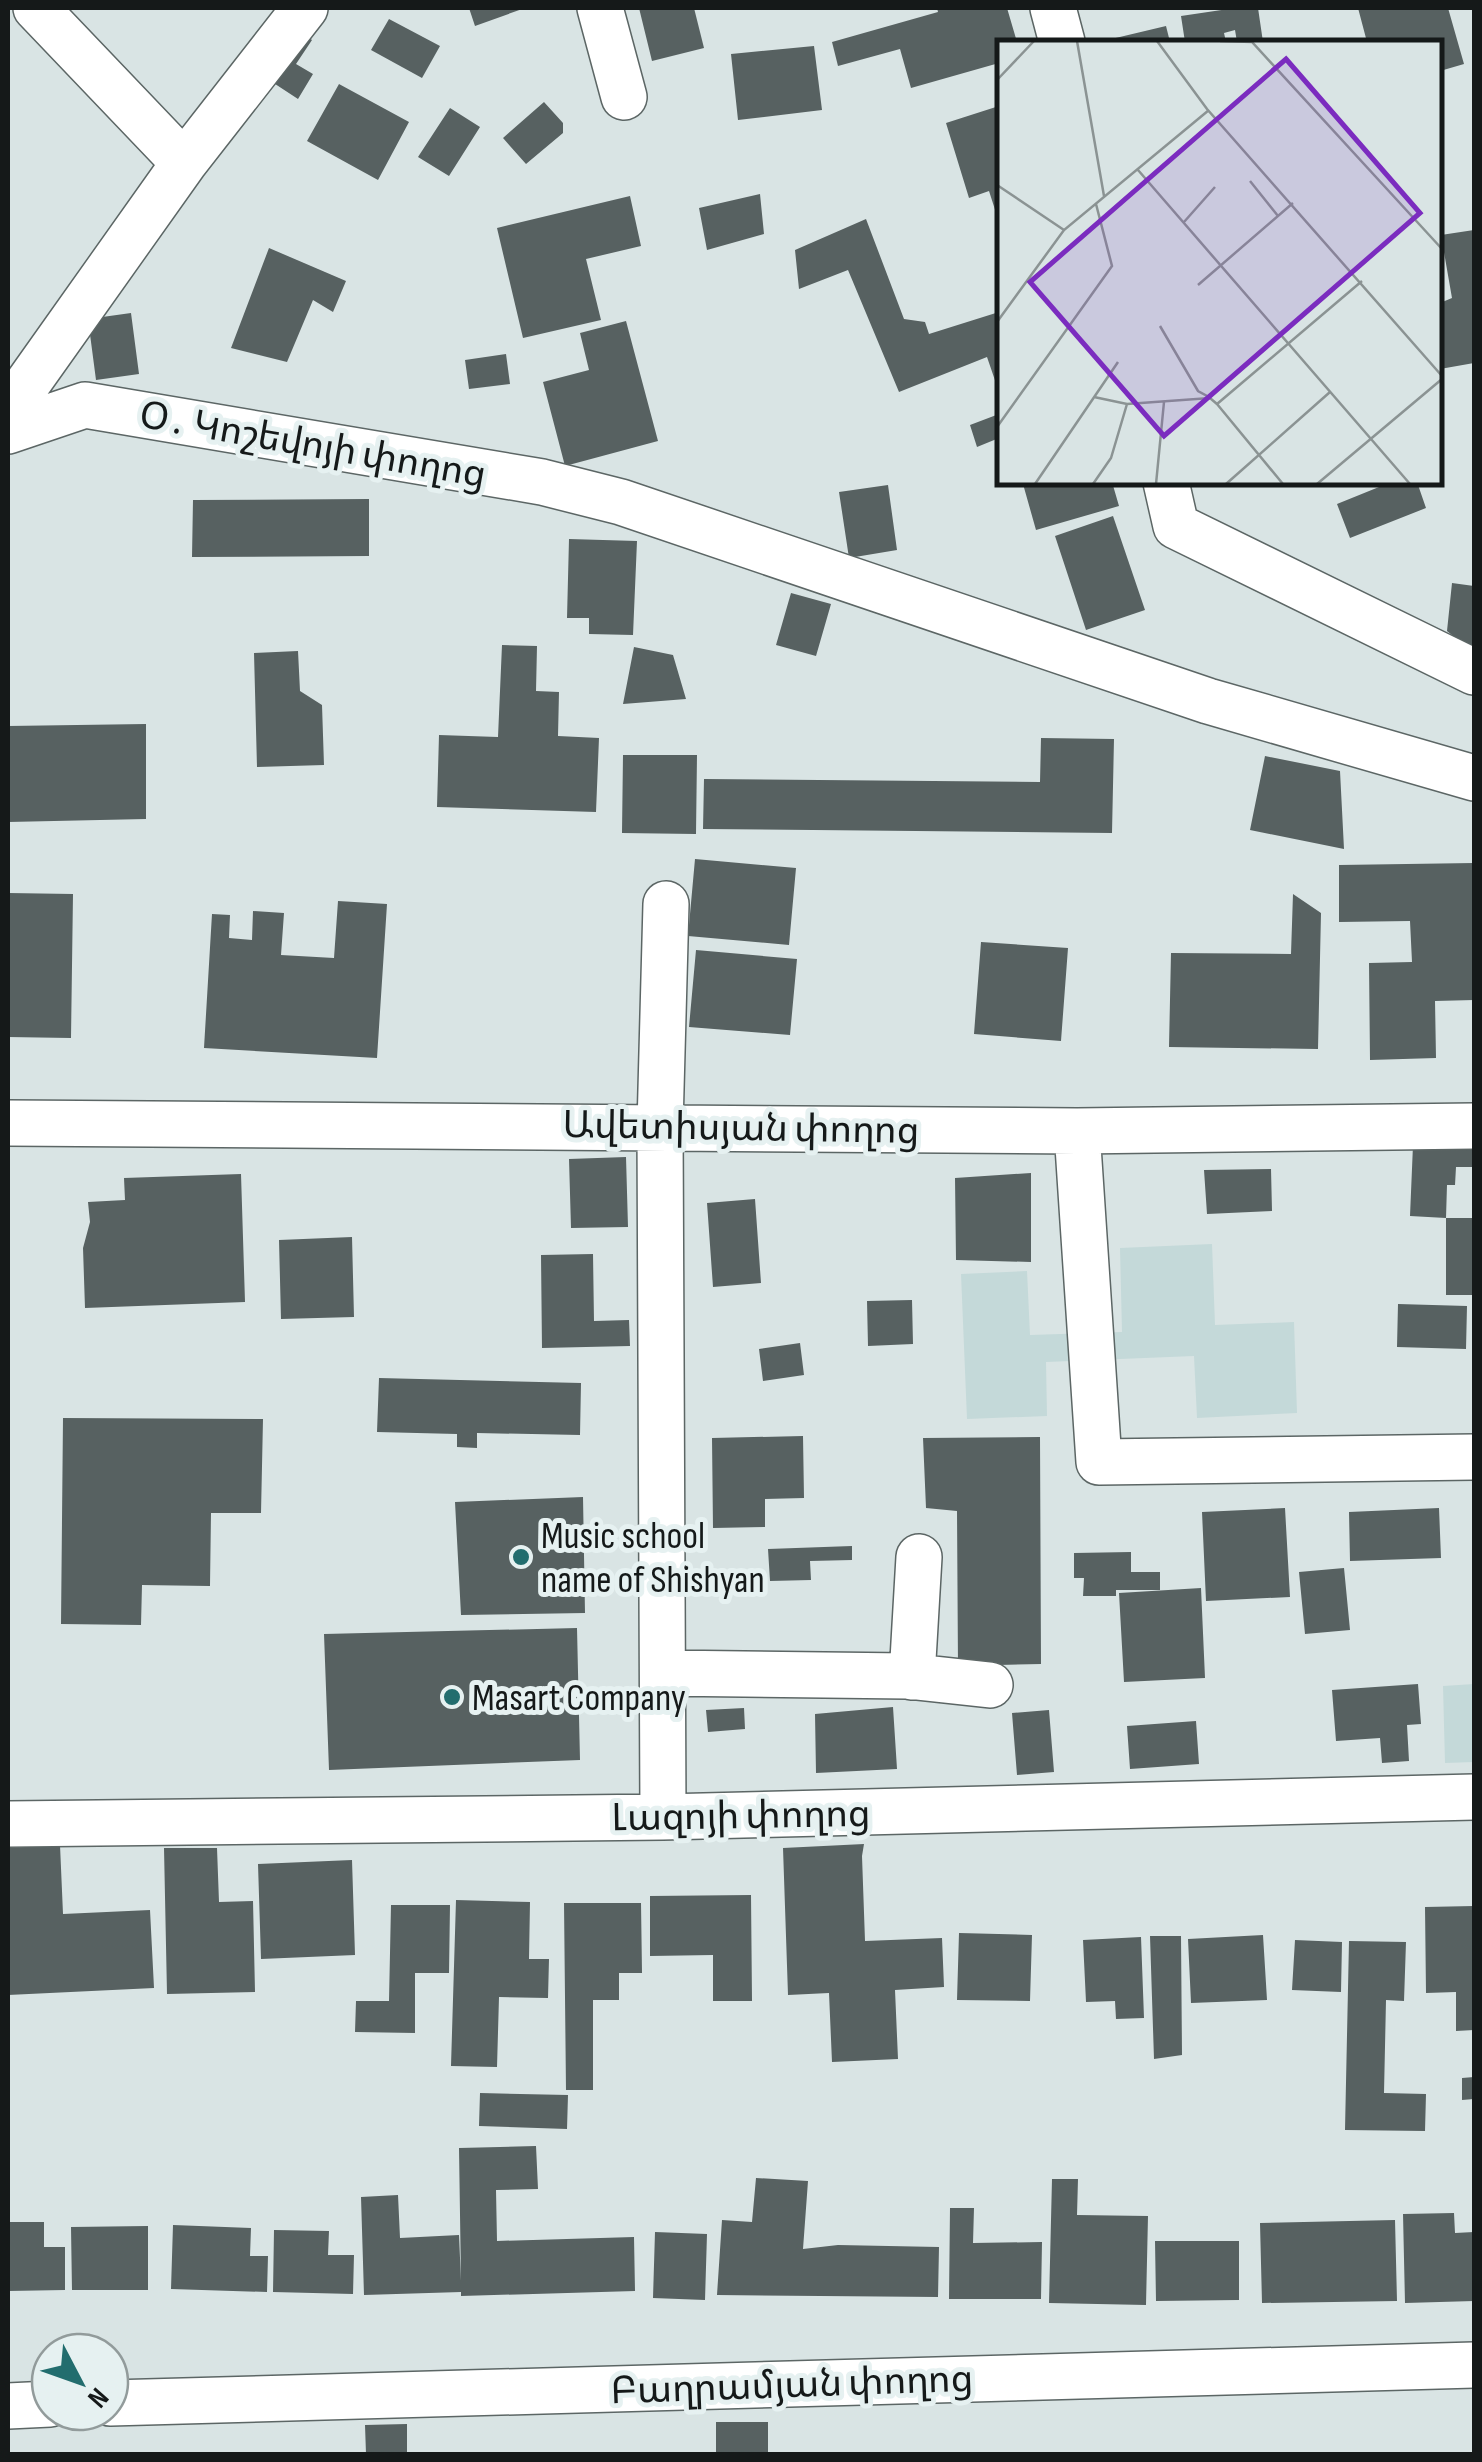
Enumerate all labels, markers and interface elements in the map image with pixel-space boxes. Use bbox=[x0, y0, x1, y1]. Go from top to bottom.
inset map bbox=[997, 40, 1442, 485]
street label: Օ․ Կոշեվոյի փողոց bbox=[136, 393, 490, 498]
street label: Ավետիսյան փողոց bbox=[562, 1103, 920, 1154]
place label: Music school name of Shishyan bbox=[541, 1514, 765, 1603]
marker: Music school name of Shishyan bbox=[510, 1546, 532, 1568]
place label: Masart Company bbox=[472, 1676, 686, 1721]
marker: Masart Company bbox=[441, 1686, 463, 1708]
street label: Լազոյի փողոց bbox=[611, 1792, 871, 1841]
north arrow bbox=[30, 2332, 130, 2432]
street label: Բաղրամյան փողոց bbox=[610, 2357, 974, 2414]
text: N bbox=[80, 2381, 115, 2414]

